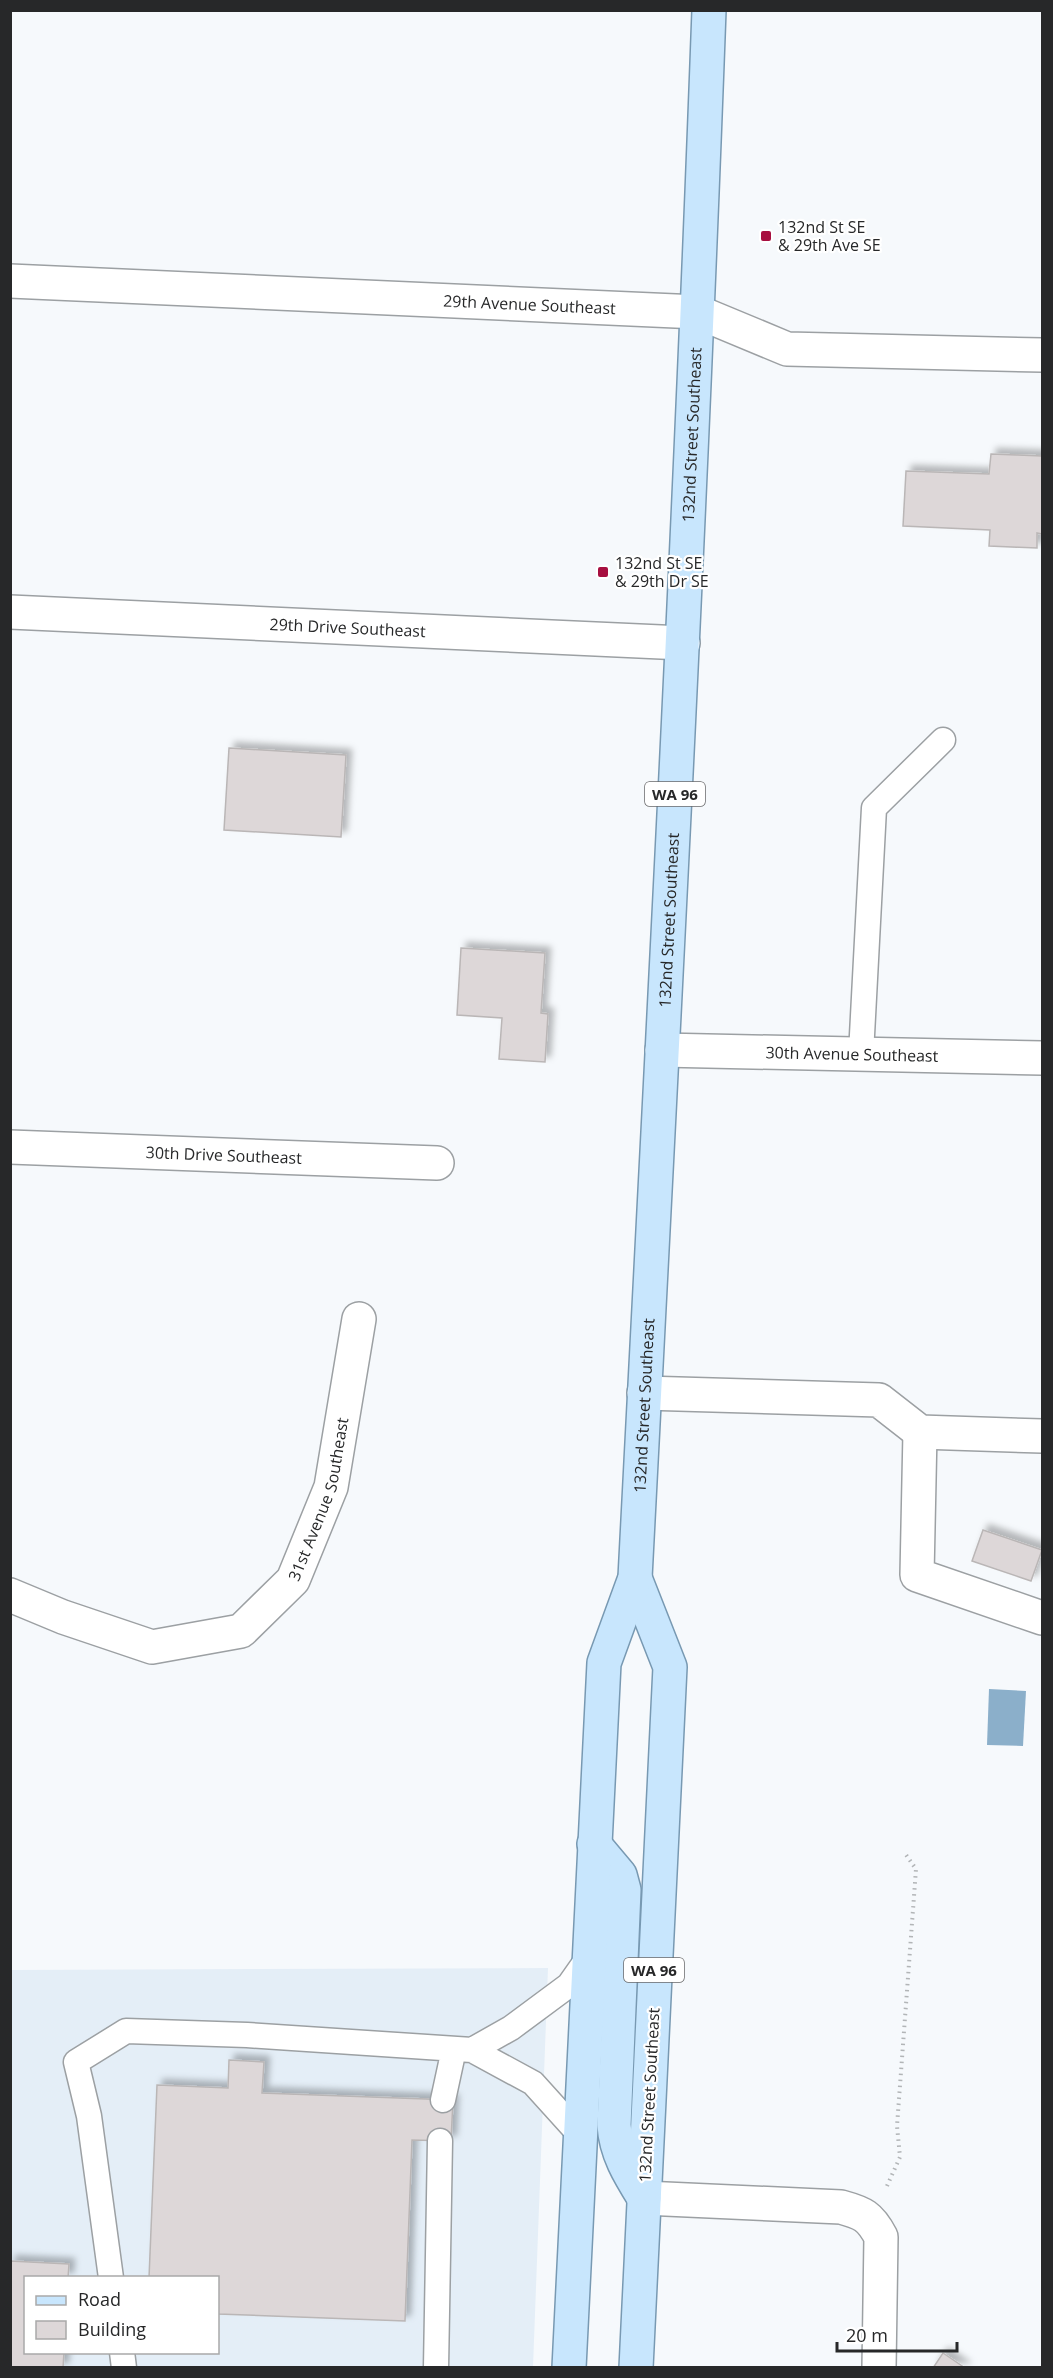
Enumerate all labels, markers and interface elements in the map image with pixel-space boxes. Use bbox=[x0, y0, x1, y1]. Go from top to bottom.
place label: 132nd St SE & 29th Ave SE bbox=[778, 216, 881, 256]
marker: 132nd St SE & 29th Ave SE bbox=[759, 229, 773, 243]
street label: 29th Avenue Southeast bbox=[443, 290, 617, 319]
street label: 132nd Street Southeast bbox=[677, 347, 707, 523]
place label: 132nd St SE & 29th Dr SE bbox=[615, 552, 709, 592]
marker: 132nd St SE & 29th Dr SE bbox=[596, 565, 610, 579]
street label: 29th Drive Southeast bbox=[269, 613, 426, 642]
road number: WA 96 bbox=[645, 782, 705, 806]
street label: 132nd Street Southeast bbox=[653, 832, 684, 1008]
street label: 30th Avenue Southeast bbox=[765, 1041, 939, 1067]
street label: 30th Drive Southeast bbox=[145, 1141, 303, 1169]
street label: 132nd Street Southeast bbox=[628, 1317, 659, 1494]
street label: 31st Avenue Southeast bbox=[283, 1416, 353, 1584]
road number: WA 96 bbox=[624, 1958, 684, 1982]
street label: 132nd Street Southeast bbox=[633, 2007, 665, 2183]
legend bbox=[24, 2276, 219, 2354]
text: Road bbox=[78, 2287, 121, 2311]
scale bar bbox=[837, 2315, 957, 2353]
text: Building bbox=[78, 2317, 146, 2341]
text: 20 m bbox=[846, 2323, 888, 2347]

